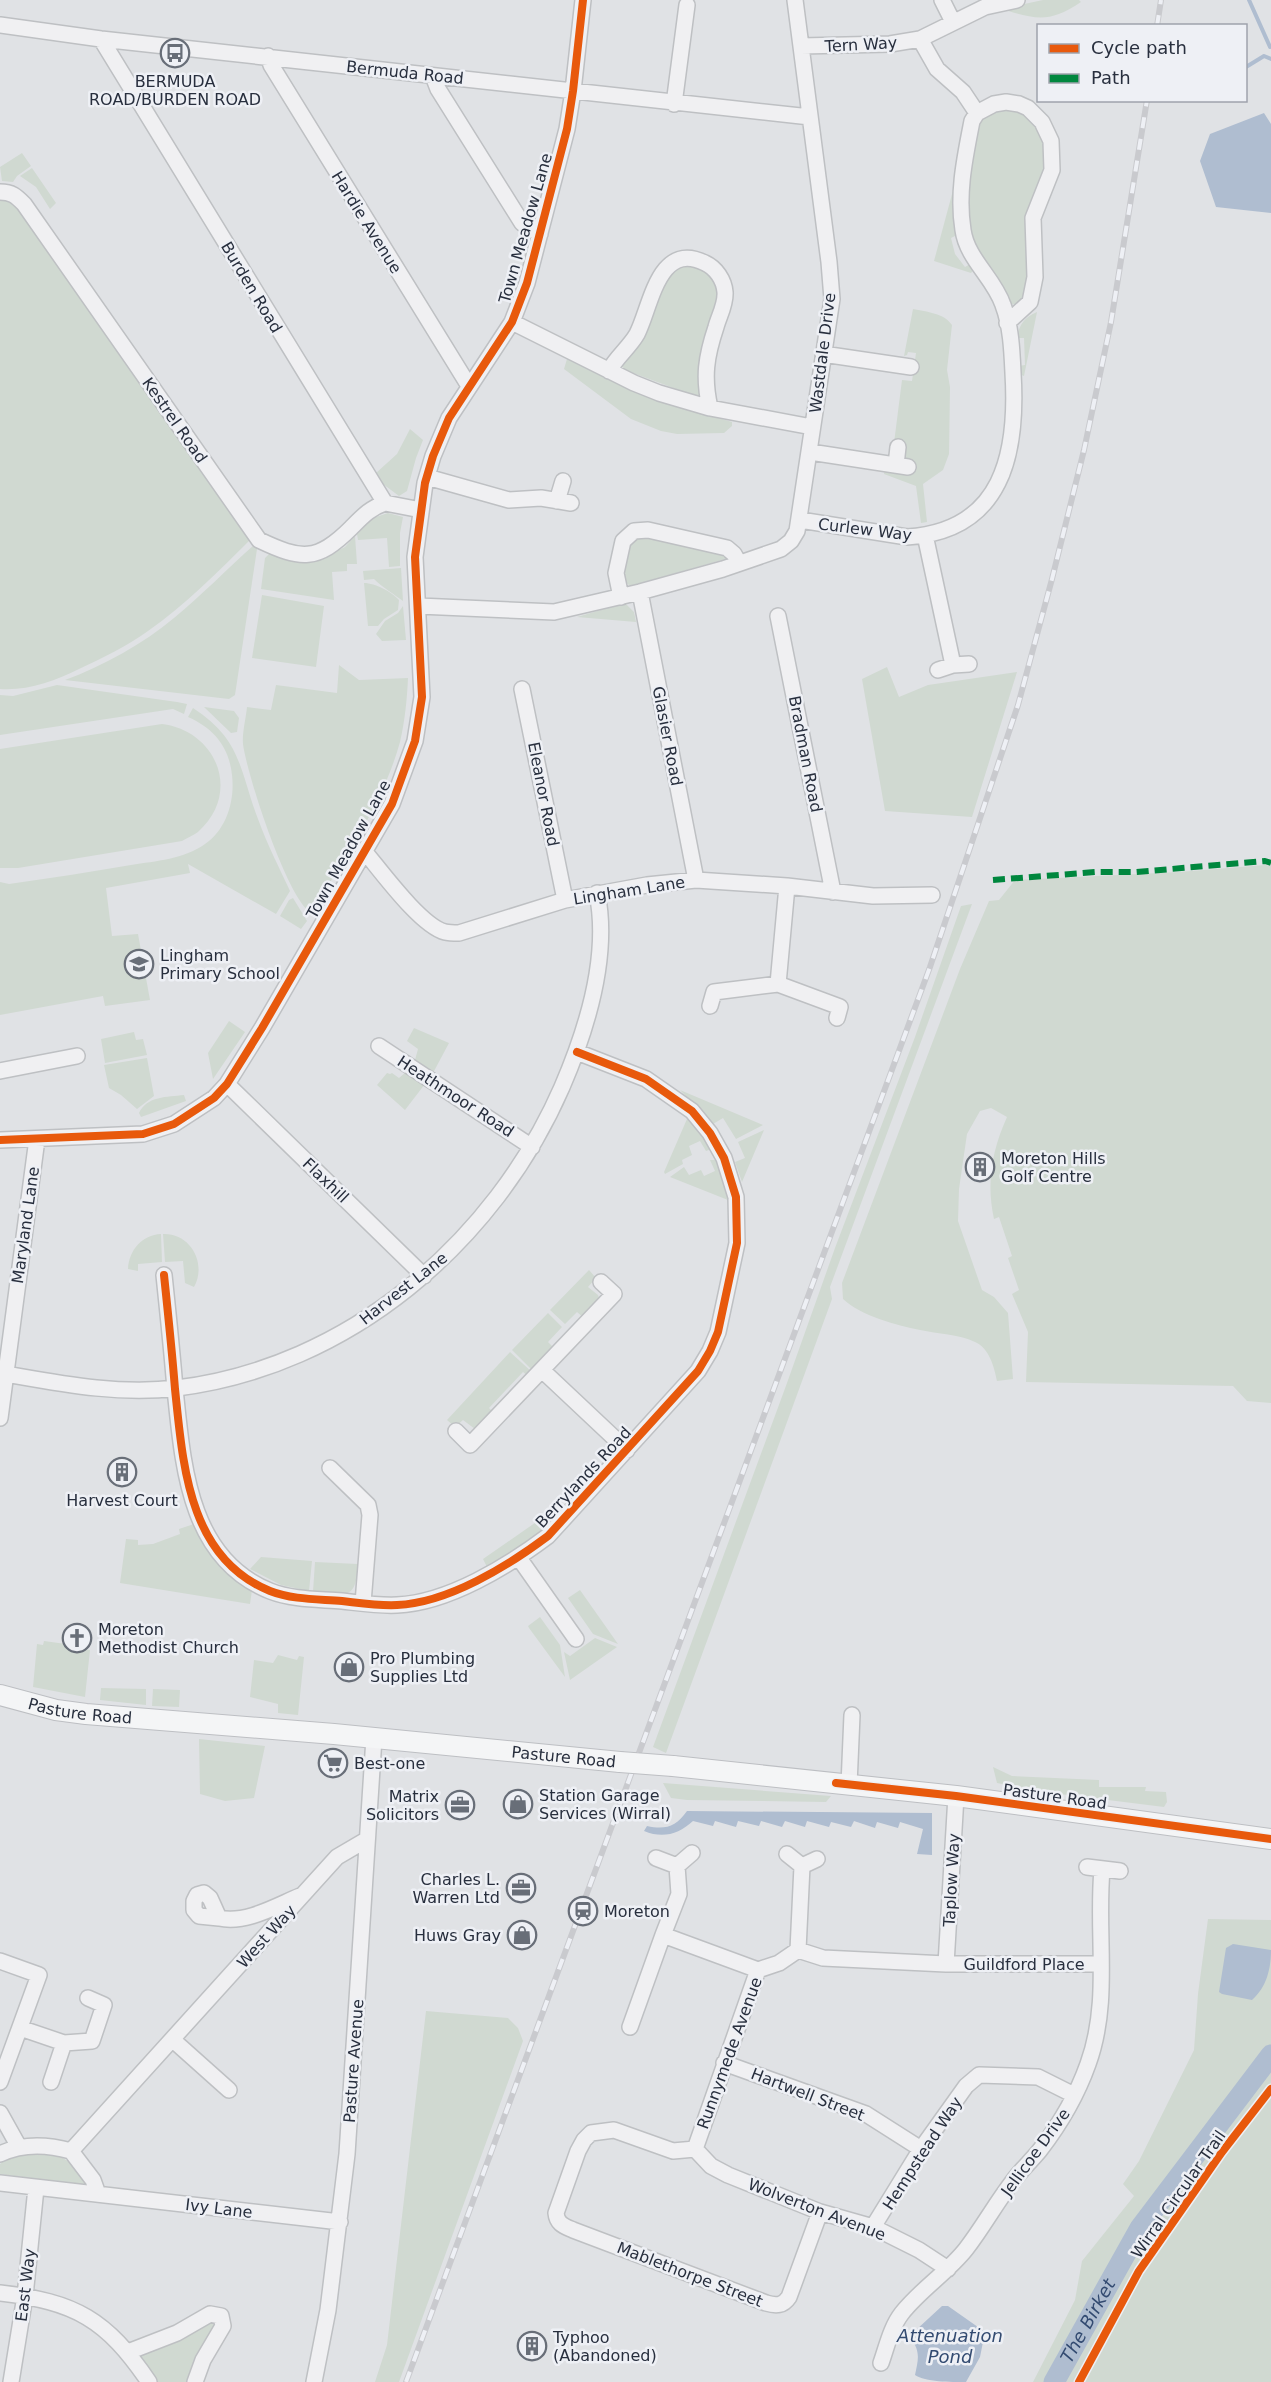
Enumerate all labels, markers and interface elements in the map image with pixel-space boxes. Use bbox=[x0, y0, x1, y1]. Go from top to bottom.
legend bbox=[1037, 24, 1247, 102]
street label: Tern Way bbox=[823, 33, 898, 56]
bus stop icon: BERMUDA ROAD/BURDEN ROAD bbox=[159, 37, 191, 69]
text: Cycle path bbox=[1091, 37, 1187, 58]
street label: Bermuda Road bbox=[345, 57, 465, 88]
text: Path bbox=[1091, 67, 1131, 88]
place label: BERMUDA ROAD/BURDEN ROAD bbox=[89, 72, 261, 109]
street label: Town Meadow Lane bbox=[495, 151, 556, 306]
street label: Hardie Avenue bbox=[327, 168, 406, 277]
street label: Burden Road bbox=[217, 238, 286, 336]
street label: Wastdale Drive bbox=[806, 292, 839, 414]
street label: Kestrel Road bbox=[138, 374, 211, 467]
street label: Curlew Way bbox=[817, 514, 913, 545]
street label: Glasier Road bbox=[649, 685, 686, 788]
street label: Bradman Road bbox=[785, 694, 826, 814]
street label: Eleanor Road bbox=[524, 740, 563, 848]
street label: Town Meadow Lane bbox=[302, 777, 394, 923]
street label: Lingham Lane bbox=[572, 872, 686, 909]
place label: Lingham Primary School bbox=[160, 946, 280, 983]
school or university icon: Lingham Primary School bbox=[123, 948, 155, 980]
street label: Heathmoor Road bbox=[394, 1052, 518, 1141]
place label: Moreton Hills Golf Centre bbox=[1001, 1149, 1106, 1186]
building icon: Moreton Hills Golf Centre bbox=[964, 1151, 996, 1183]
street label: Flaxhill bbox=[299, 1154, 353, 1207]
street label: Maryland Lane bbox=[8, 1165, 43, 1285]
street label: Harvest Lane bbox=[356, 1248, 451, 1329]
street label: Berrylands Road bbox=[532, 1423, 635, 1532]
building icon: Harvest Court bbox=[106, 1456, 138, 1488]
place label: Harvest Court bbox=[66, 1491, 178, 1510]
place label: Moreton Methodist Church bbox=[98, 1620, 239, 1657]
church icon: Moreton Methodist Church bbox=[61, 1622, 93, 1654]
place label: Pro Plumbing Supplies Ltd bbox=[370, 1649, 475, 1686]
shop icon: Pro Plumbing Supplies Ltd bbox=[333, 1651, 365, 1683]
street label: Pasture Road bbox=[26, 1694, 133, 1728]
street label: Pasture Road bbox=[511, 1742, 617, 1772]
supermarket icon: Best-one bbox=[317, 1747, 349, 1779]
place label: Best-one bbox=[354, 1754, 425, 1773]
street label: Pasture Road bbox=[1002, 1780, 1108, 1813]
place label: Station Garage Services (Wirral) bbox=[539, 1786, 671, 1823]
place label: Matrix Solicitors bbox=[366, 1787, 439, 1824]
shop icon: Station Garage Services (Wirral) bbox=[502, 1788, 534, 1820]
office icon: Matrix Solicitors bbox=[444, 1789, 476, 1821]
street label: Taplow Way bbox=[940, 1833, 963, 1928]
place label: Charles L. Warren Ltd bbox=[412, 1870, 500, 1907]
office icon: Charles L. Warren Ltd bbox=[505, 1872, 537, 1904]
station icon: Moreton bbox=[567, 1895, 599, 1927]
street label: West Way bbox=[233, 1901, 300, 1972]
place label: Moreton bbox=[604, 1902, 670, 1921]
shop icon: Huws Gray bbox=[506, 1919, 538, 1951]
place label: Huws Gray bbox=[414, 1926, 501, 1945]
street label: Guildford Place bbox=[963, 1955, 1085, 1974]
street label: Runnymede Avenue bbox=[693, 1975, 766, 2132]
street label: Pasture Avenue bbox=[340, 1998, 367, 2124]
street label: Hartwell Street bbox=[748, 2064, 867, 2125]
street label: Hempstead Way bbox=[879, 2093, 966, 2213]
street label: Jellicoe Drive bbox=[997, 2105, 1074, 2201]
street label: Wirral Circular Trail bbox=[1127, 2127, 1230, 2262]
street label: Wolverton Avenue bbox=[745, 2174, 888, 2244]
street label: Ivy Lane bbox=[184, 2195, 254, 2222]
street label: Mablethorpe Street bbox=[614, 2238, 765, 2311]
street label: East Way bbox=[12, 2247, 39, 2323]
water label: The Birket bbox=[1056, 2274, 1120, 2366]
water label: Attenuation Pond bbox=[896, 2325, 1003, 2367]
place label: Typhoo (Abandoned) bbox=[552, 2328, 657, 2365]
building icon: Typhoo (Abandoned) bbox=[516, 2330, 548, 2362]

